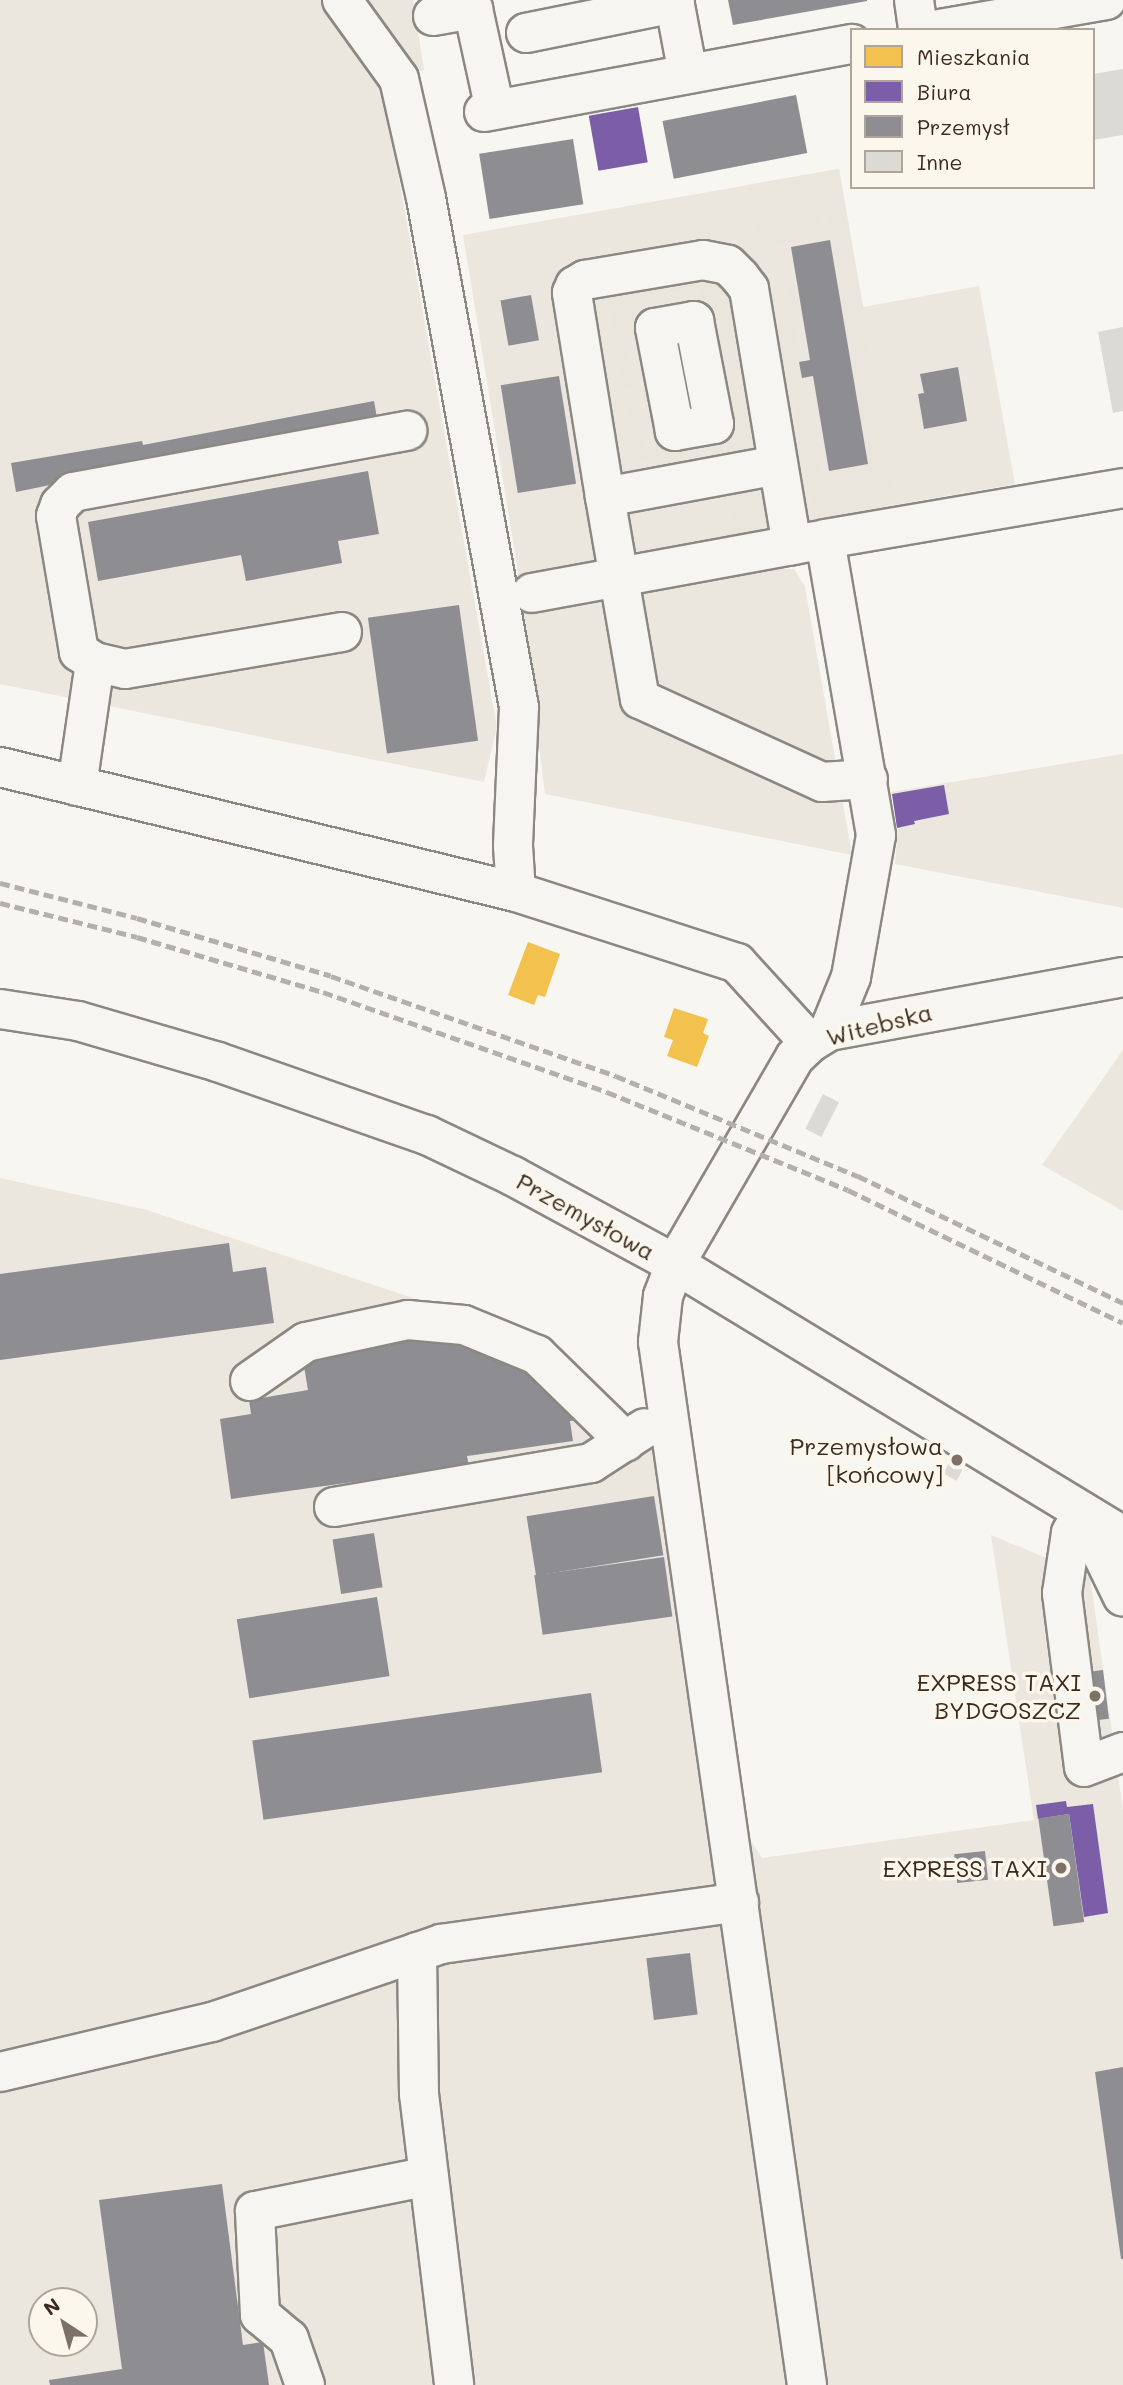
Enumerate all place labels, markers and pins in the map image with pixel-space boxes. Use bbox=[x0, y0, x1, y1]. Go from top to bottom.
place label: Przemysłowa [końcowy] bbox=[789, 1432, 943, 1488]
marker: Przemysłowa [końcowy] bbox=[949, 1452, 965, 1468]
place label: EXPRESS TAXI BYDGOSZCZ bbox=[916, 1668, 1081, 1724]
marker: EXPRESS TAXI BYDGOSZCZ bbox=[1087, 1688, 1103, 1704]
place label: EXPRESS TAXI bbox=[882, 1854, 1047, 1882]
marker: EXPRESS TAXI bbox=[1053, 1860, 1069, 1876]

